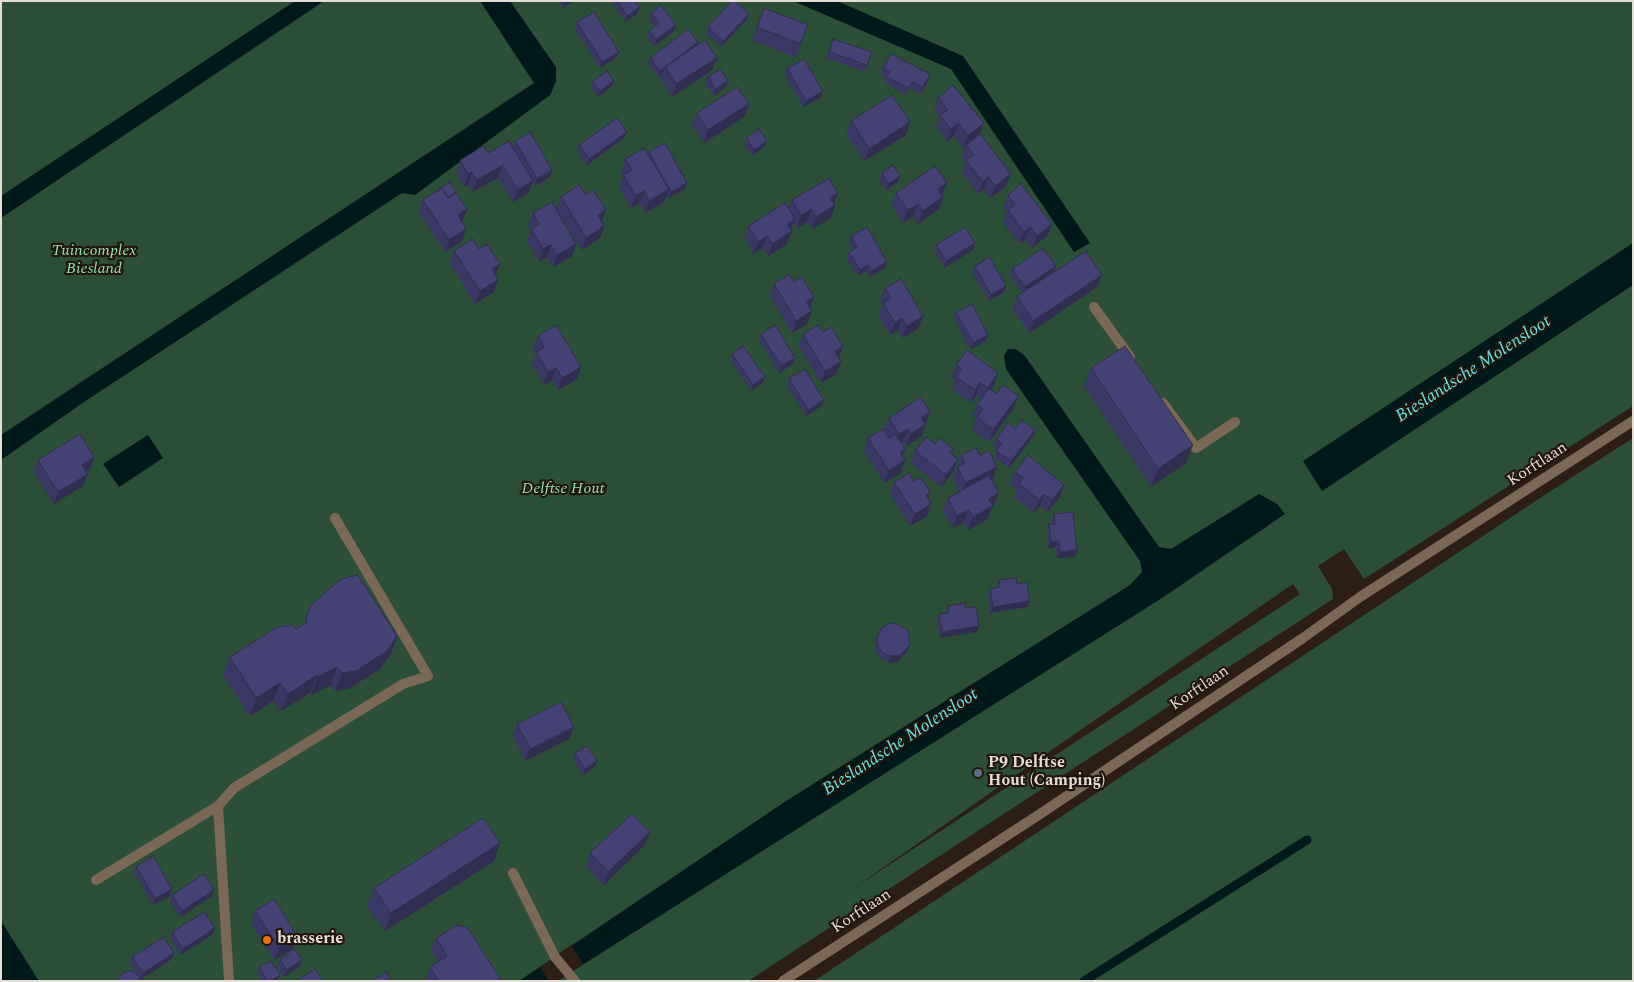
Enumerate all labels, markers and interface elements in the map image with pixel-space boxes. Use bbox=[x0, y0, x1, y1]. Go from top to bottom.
park label: Tuincomplex Biesland bbox=[52, 242, 136, 280]
water label: Bieslandsche Molensloot bbox=[1392, 312, 1556, 428]
street label: Korftlaan bbox=[1505, 439, 1571, 491]
park label: Delftse Hout bbox=[521, 480, 605, 500]
street label: Korftlaan bbox=[1167, 662, 1233, 716]
water label: Bieslandsche Molensloot bbox=[819, 685, 983, 801]
place label: P9 Delftse Hout (Camping) bbox=[988, 754, 1105, 792]
marker: P9 Delftse Hout (Camping) bbox=[972, 767, 984, 779]
street label: Korftlaan bbox=[829, 886, 895, 938]
place label: brasserie bbox=[277, 930, 343, 950]
marker: brasserie bbox=[261, 934, 273, 946]

